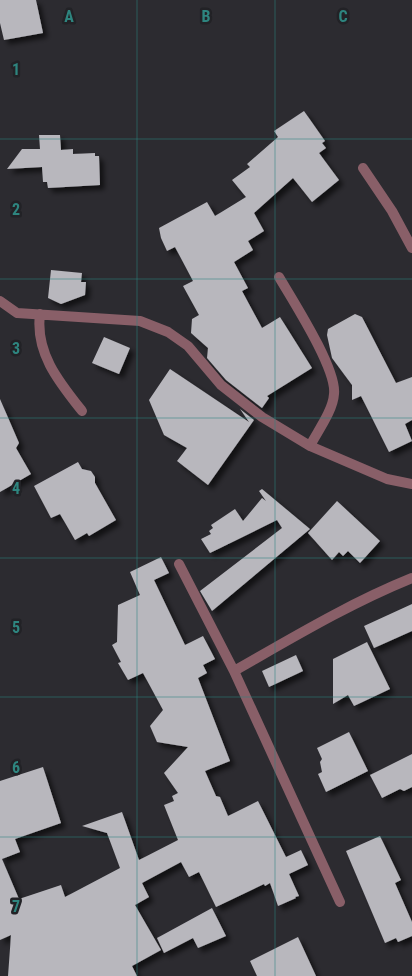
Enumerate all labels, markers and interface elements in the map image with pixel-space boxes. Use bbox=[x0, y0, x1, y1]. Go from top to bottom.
text: A bbox=[64, 7, 74, 26]
text: B bbox=[202, 7, 211, 26]
text: C bbox=[338, 7, 348, 26]
text: 1 bbox=[12, 60, 20, 79]
text: 2 bbox=[12, 200, 20, 219]
text: 3 bbox=[12, 339, 20, 358]
text: 4 bbox=[12, 479, 20, 498]
text: 5 bbox=[12, 618, 20, 637]
text: 6 bbox=[12, 758, 20, 777]
text: 7 bbox=[12, 897, 20, 916]

